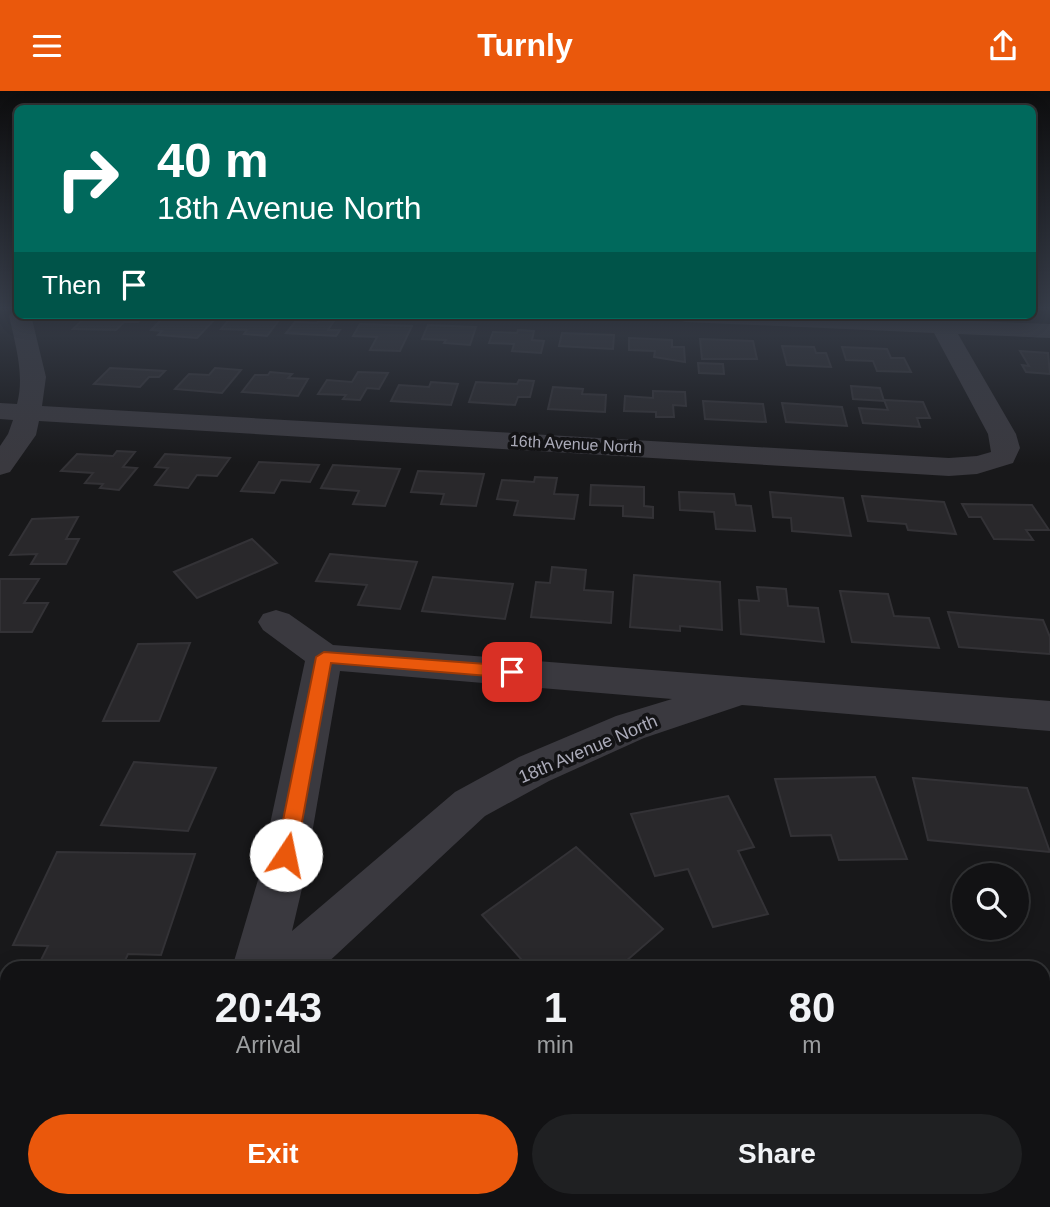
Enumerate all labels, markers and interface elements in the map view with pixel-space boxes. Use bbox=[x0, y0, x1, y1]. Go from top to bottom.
icon: menu bbox=[28, 27, 66, 65]
text: Turnly bbox=[477, 27, 573, 63]
icon: share bbox=[984, 27, 1022, 65]
icon: right bbox=[42, 133, 133, 224]
text: 40 m bbox=[157, 133, 269, 187]
text: 18th Avenue North bbox=[157, 190, 422, 226]
icon: arrive bbox=[115, 266, 153, 304]
text: Then bbox=[42, 270, 101, 300]
street label: 16th Avenue North bbox=[510, 432, 642, 456]
pin bbox=[482, 642, 542, 702]
icon: arrive bbox=[493, 653, 531, 691]
street label: 18th Avenue North bbox=[516, 711, 660, 787]
position arrow bbox=[249, 818, 323, 892]
map controls bbox=[952, 863, 1029, 940]
button: search bbox=[952, 863, 1029, 940]
text: 20:43 bbox=[215, 984, 322, 1031]
text: 1 bbox=[544, 984, 567, 1031]
text: 80 bbox=[789, 984, 835, 1031]
text: Arrival bbox=[236, 1032, 301, 1058]
text: min bbox=[537, 1032, 574, 1058]
text: m bbox=[802, 1032, 821, 1058]
button: Exit bbox=[28, 1114, 518, 1194]
button: Share bbox=[532, 1114, 1022, 1194]

